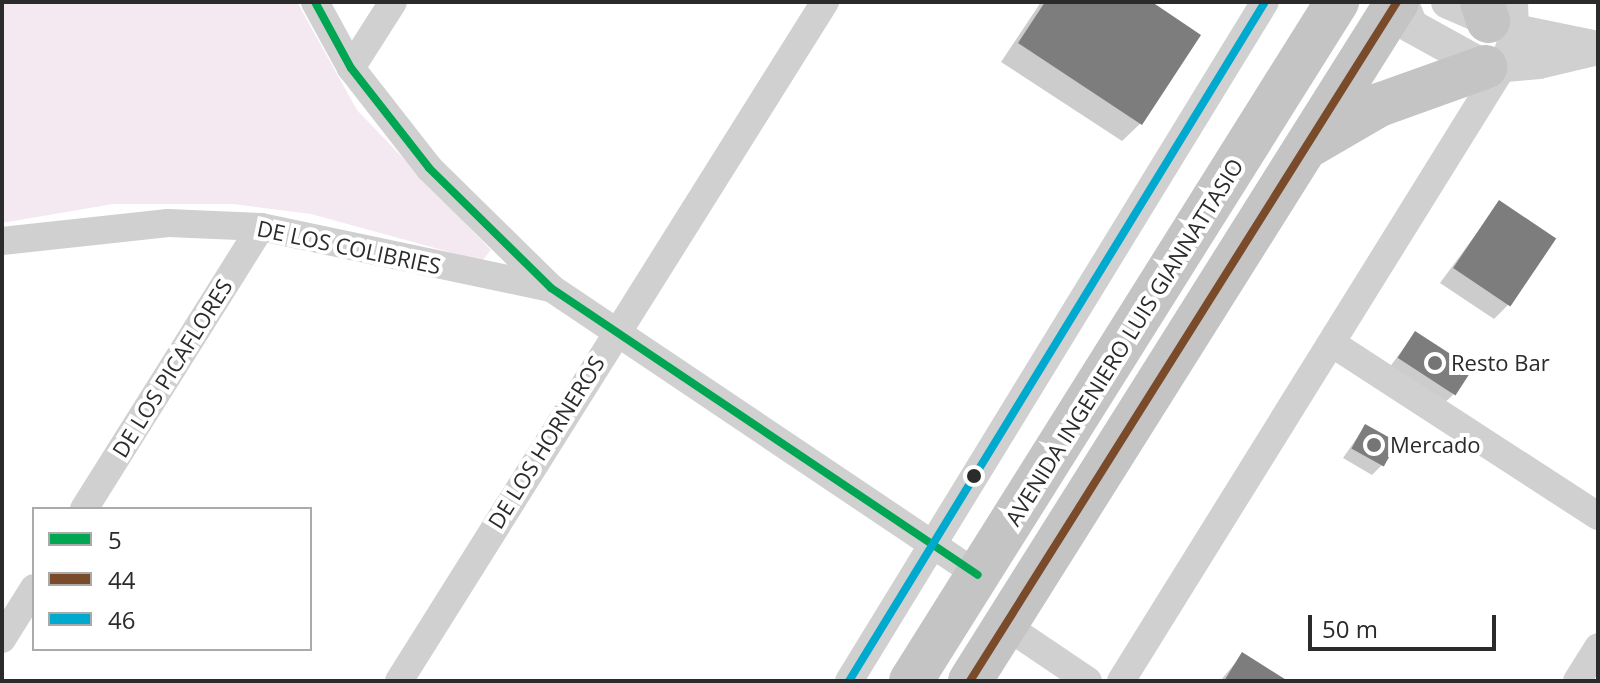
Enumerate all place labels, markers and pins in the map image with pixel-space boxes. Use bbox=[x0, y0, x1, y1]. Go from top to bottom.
place label: Resto Bar bbox=[1451, 350, 1550, 376]
marker: Resto Bar bbox=[1426, 354, 1444, 372]
place label: Mercado bbox=[1390, 432, 1481, 458]
marker: Mercado bbox=[1365, 436, 1383, 454]
unlabelled marker bbox=[966, 468, 982, 484]

